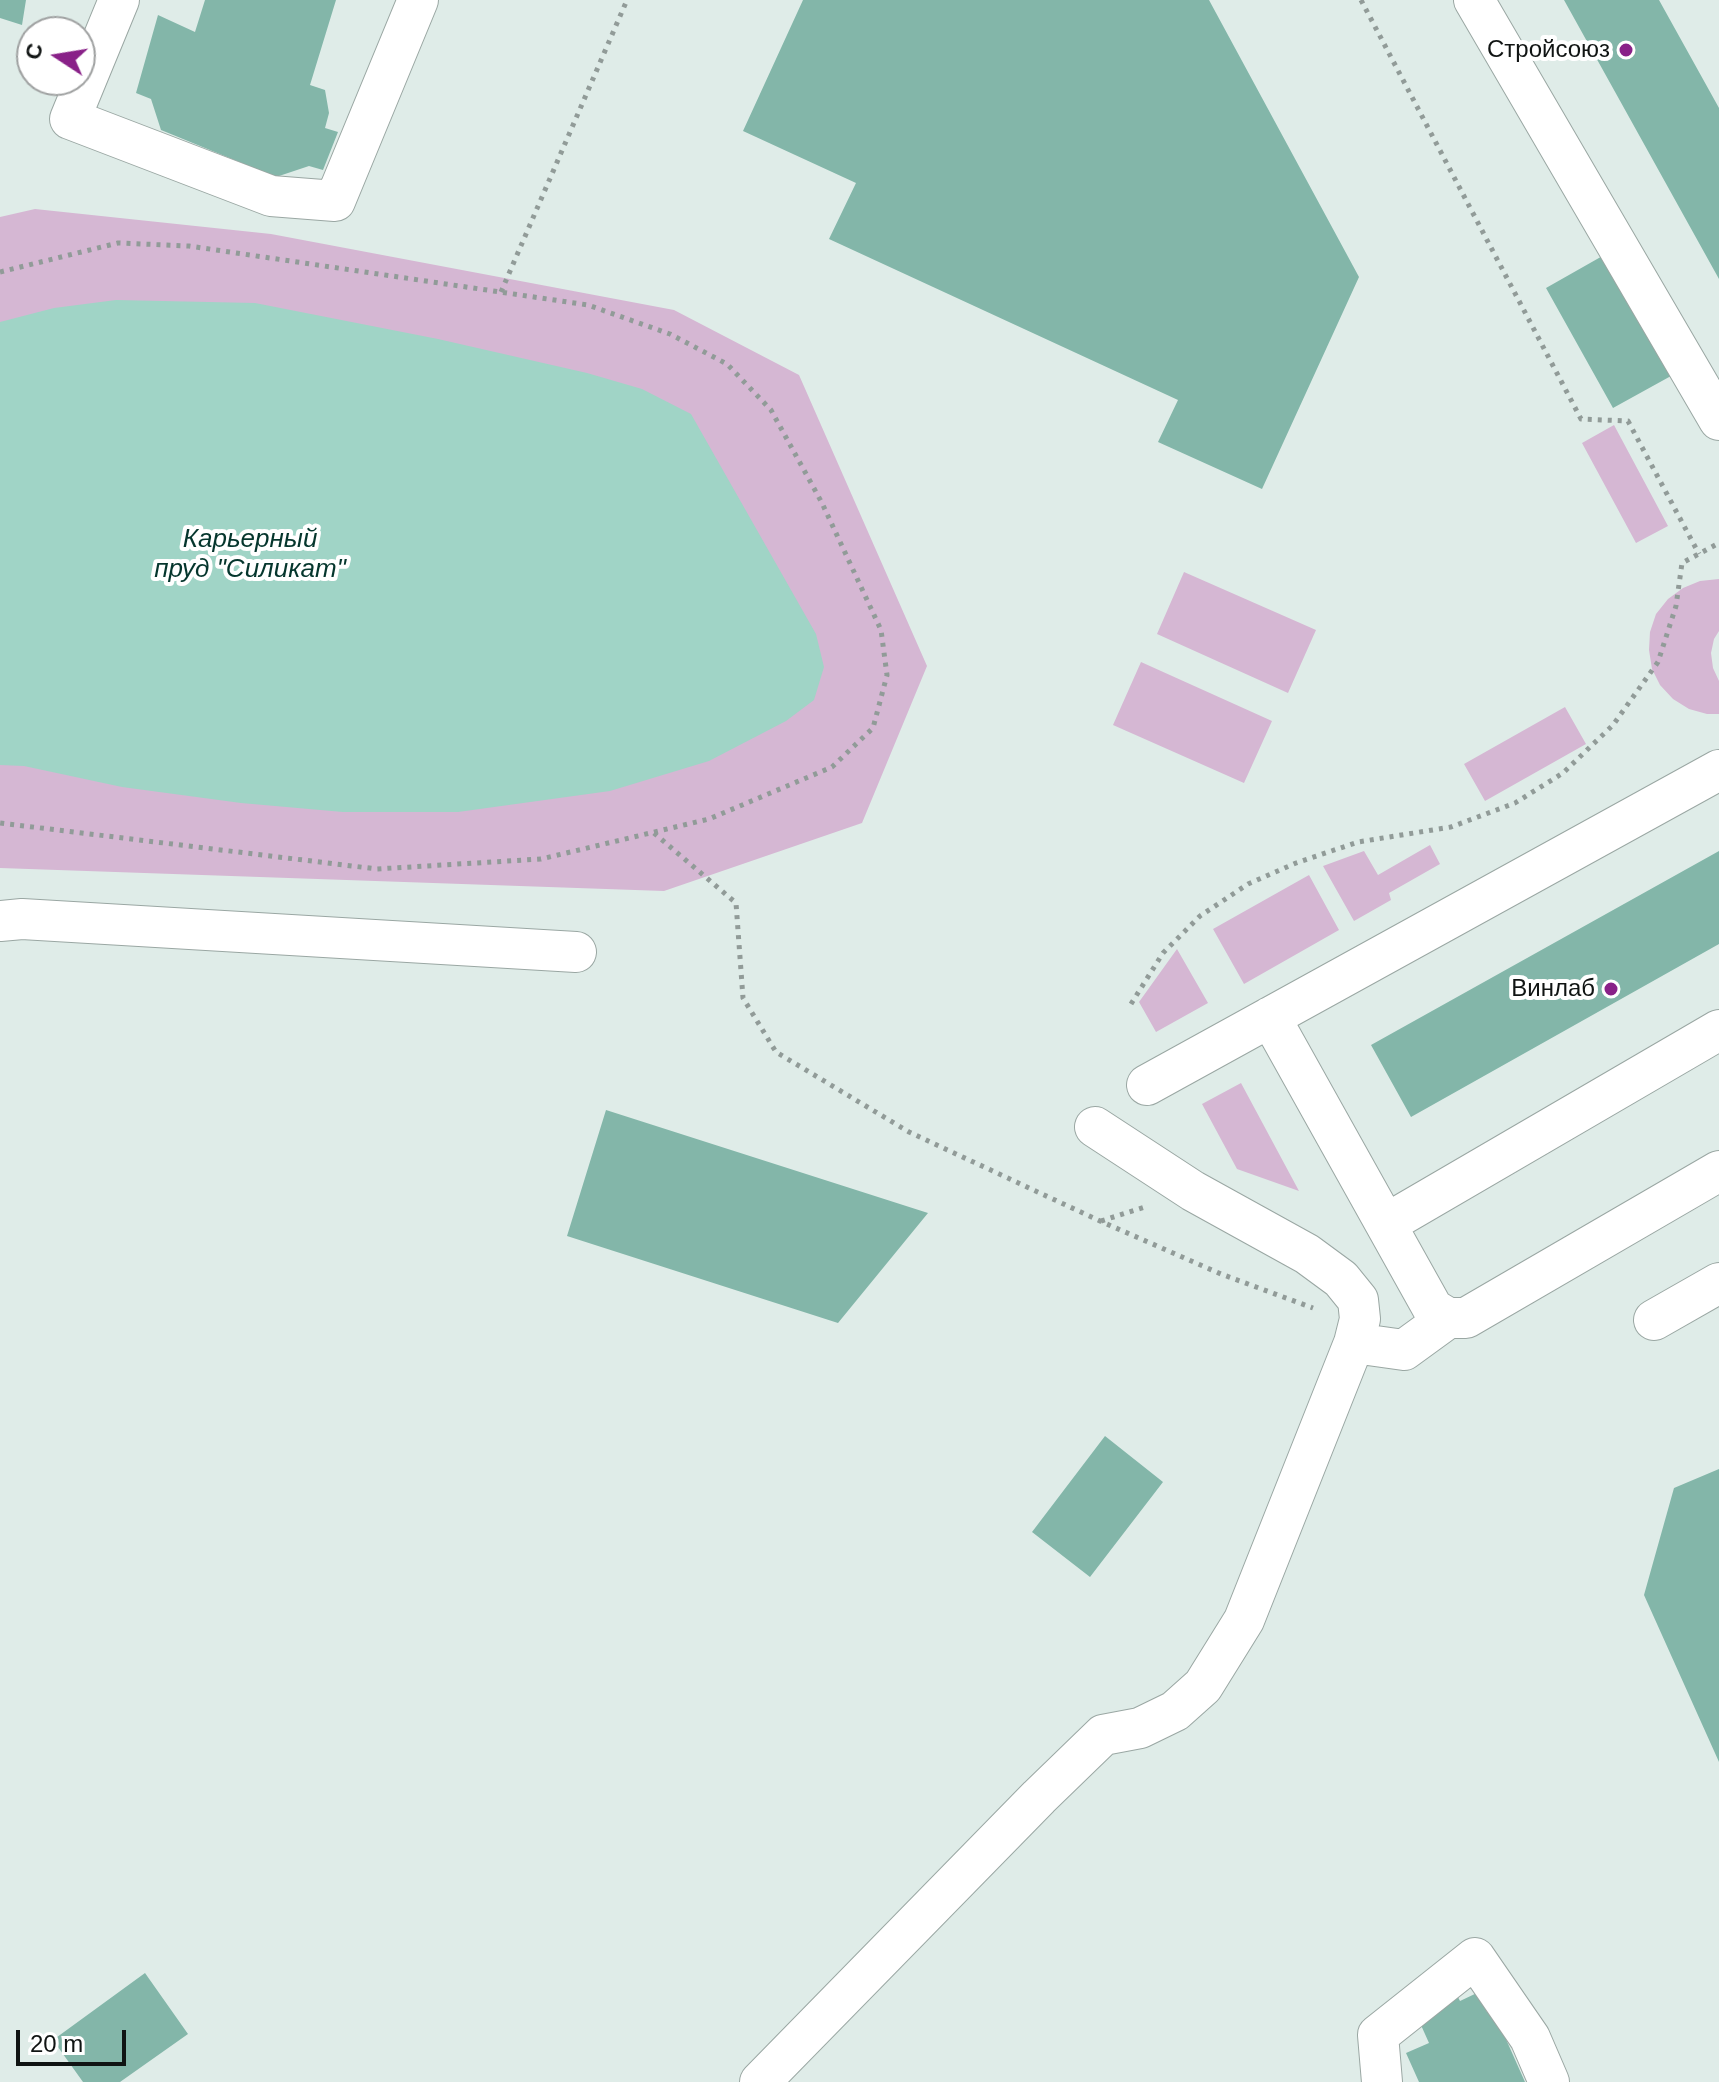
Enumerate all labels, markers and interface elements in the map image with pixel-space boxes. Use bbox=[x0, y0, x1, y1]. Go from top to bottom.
north arrow bbox=[16, 16, 96, 96]
place label: Стройсоюз bbox=[1487, 36, 1610, 64]
text: С bbox=[20, 41, 48, 62]
marker: Стройсоюз bbox=[1617, 41, 1635, 59]
water label: Карьерный пруд "Силикат" bbox=[154, 524, 346, 586]
place label: Винлаб bbox=[1511, 975, 1595, 1003]
marker: Винлаб bbox=[1602, 980, 1620, 998]
scale bar bbox=[20, 2014, 130, 2064]
text: 20 m bbox=[30, 2030, 83, 2057]

